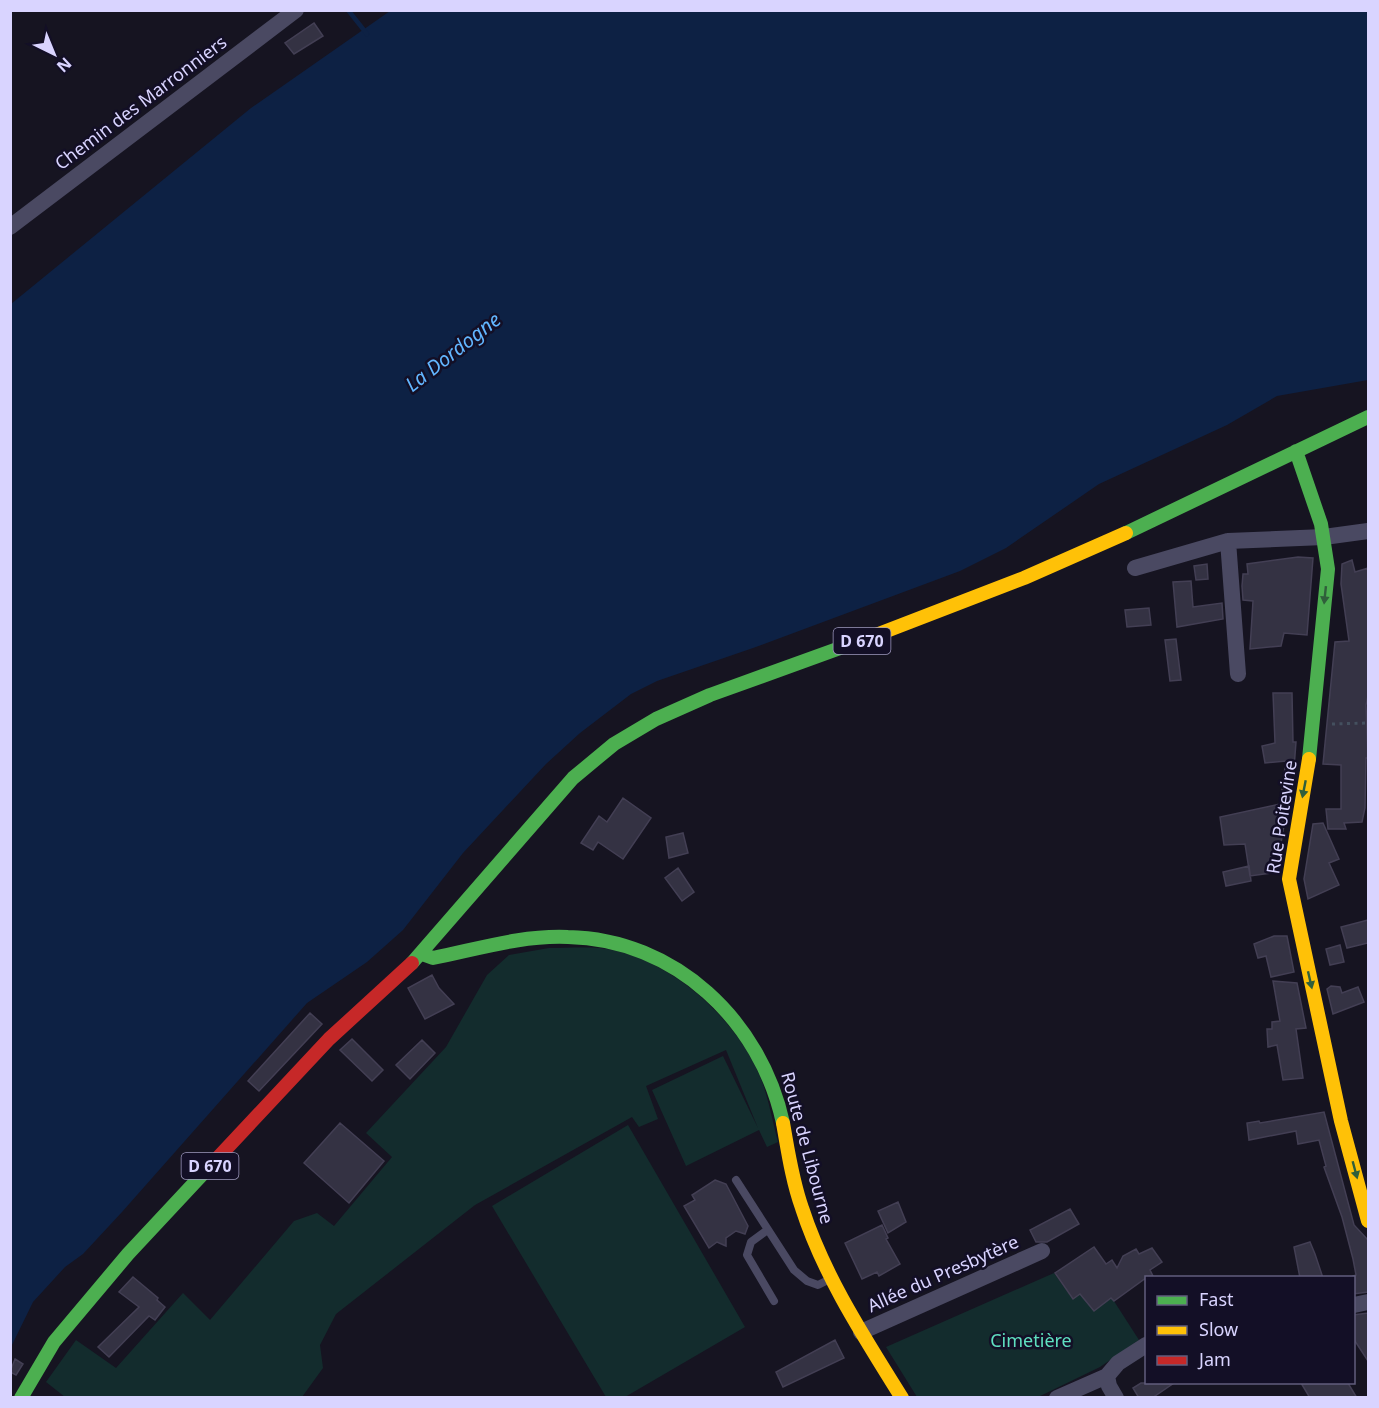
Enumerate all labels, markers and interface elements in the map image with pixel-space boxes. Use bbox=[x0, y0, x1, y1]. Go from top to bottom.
north arrow bbox=[24, 24, 84, 84]
street label: Chemin des Marronniers bbox=[50, 30, 231, 175]
text: N bbox=[52, 52, 76, 77]
water label: La Dordogne bbox=[399, 306, 506, 397]
one-way arrow bbox=[1321, 586, 1330, 605]
road number: D 670 bbox=[834, 628, 890, 654]
street label: Rue Poitevine bbox=[1260, 758, 1302, 875]
one-way arrow bbox=[1299, 780, 1308, 799]
one-way arrow bbox=[1306, 971, 1316, 990]
street label: Route de Libourne bbox=[776, 1069, 840, 1226]
road number: D 670 bbox=[182, 1153, 238, 1179]
one-way arrow bbox=[1350, 1161, 1360, 1179]
street label: Allée du Presbytère bbox=[863, 1229, 1022, 1317]
legend bbox=[1145, 1276, 1355, 1384]
text: Fast bbox=[1199, 1287, 1234, 1311]
text: Slow bbox=[1199, 1317, 1238, 1341]
park label: Cimetière bbox=[990, 1328, 1072, 1352]
text: Jam bbox=[1197, 1347, 1231, 1371]

